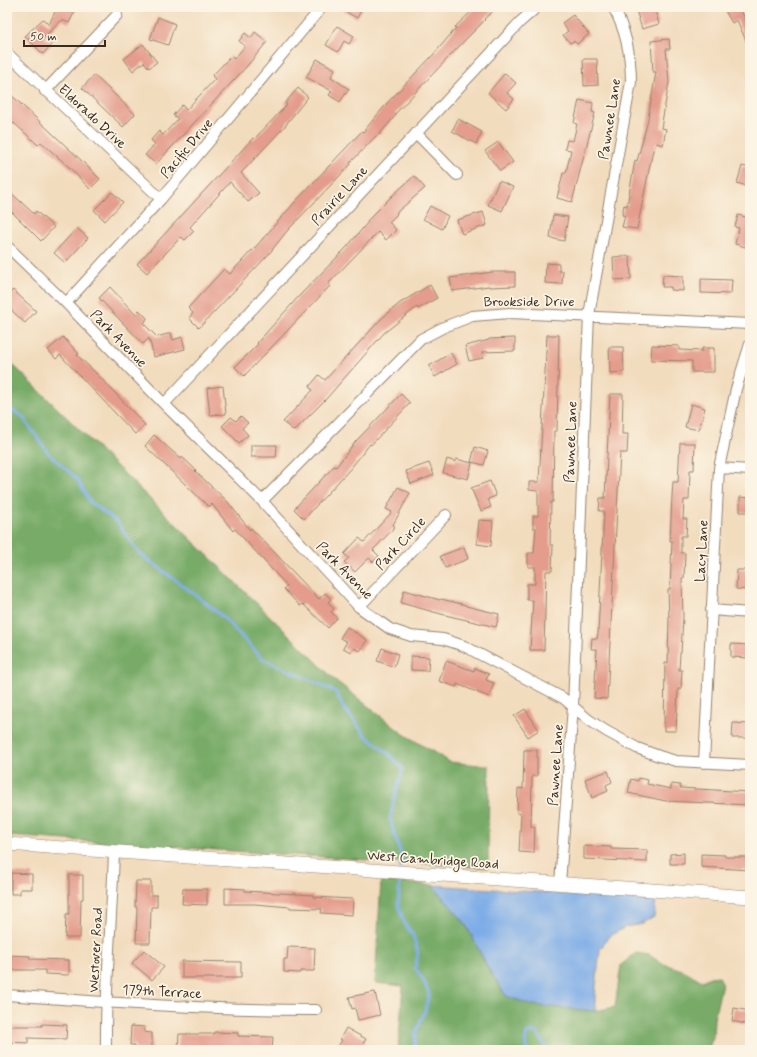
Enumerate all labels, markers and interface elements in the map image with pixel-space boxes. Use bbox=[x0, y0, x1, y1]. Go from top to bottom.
scale bar bbox=[24, 22, 105, 48]
text: 50 m bbox=[30, 29, 57, 45]
street label: Pawnee Lane bbox=[595, 77, 625, 161]
street label: Eldorado Drive bbox=[54, 81, 130, 153]
street label: Pacific Drive bbox=[156, 115, 217, 182]
street label: Prairie Lane bbox=[307, 162, 372, 229]
street label: Brookside Drive bbox=[483, 293, 575, 311]
street label: Park Avenue bbox=[86, 306, 150, 371]
street label: Pawnee Lane bbox=[561, 401, 581, 483]
street label: Park Circle bbox=[372, 513, 430, 574]
street label: Lacy Lane bbox=[691, 520, 713, 583]
street label: Park Avenue bbox=[312, 538, 376, 603]
street label: Pawnee Lane bbox=[544, 724, 568, 807]
street label: West Cambridge Road bbox=[366, 846, 499, 875]
street label: Westover Road bbox=[85, 907, 107, 993]
street label: 179th Terrace bbox=[122, 981, 203, 1003]

